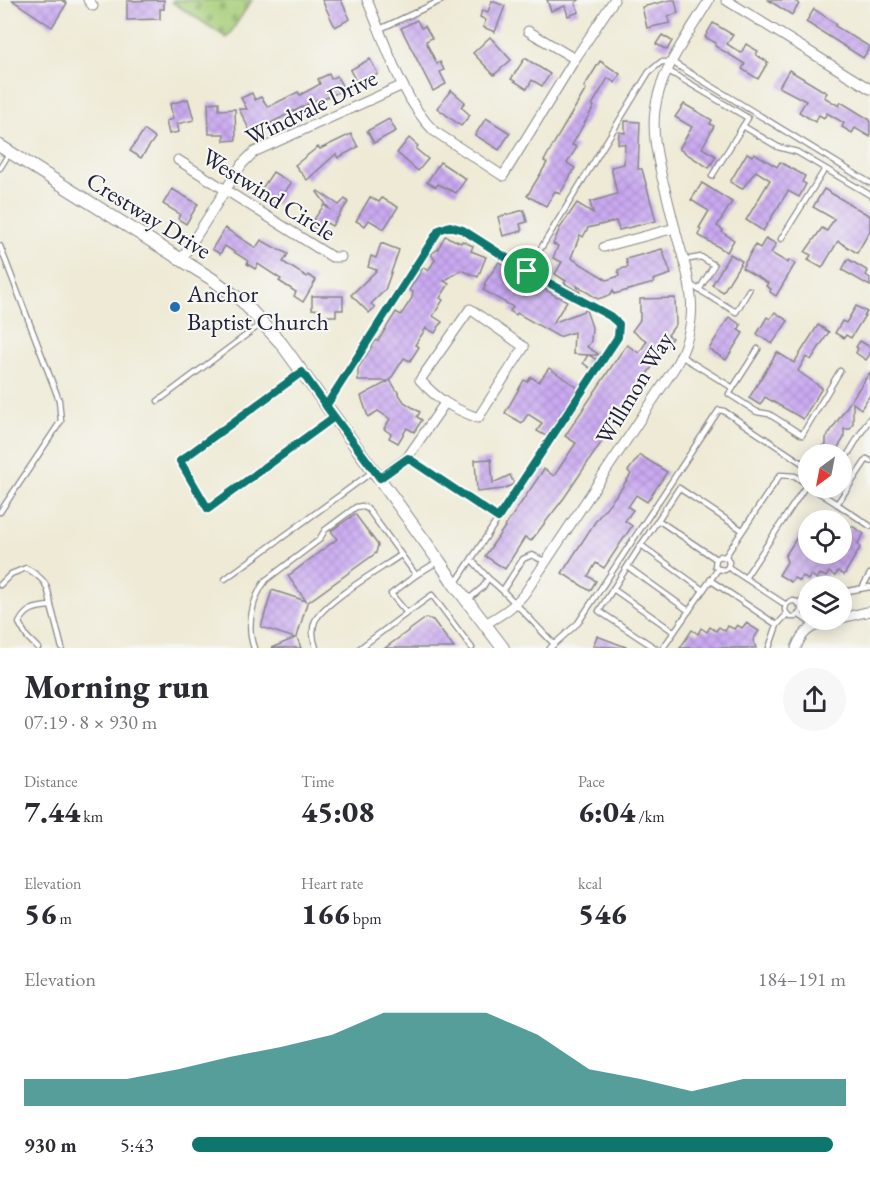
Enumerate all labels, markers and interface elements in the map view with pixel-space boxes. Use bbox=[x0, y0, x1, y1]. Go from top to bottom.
street label: Windvale Drive bbox=[240, 62, 382, 152]
street label: Westwind Circle bbox=[196, 141, 342, 247]
street label: Crestway Drive bbox=[81, 164, 217, 266]
pin bbox=[501, 245, 552, 296]
icon: arrive bbox=[510, 254, 543, 287]
place label: Anchor Baptist Church bbox=[186, 278, 329, 337]
marker: Anchor Baptist Church bbox=[168, 300, 182, 314]
street label: Willmon Way bbox=[588, 325, 680, 450]
north arrow bbox=[798, 444, 852, 498]
map controls bbox=[798, 444, 852, 630]
button: locate bbox=[798, 510, 852, 564]
button: layers bbox=[798, 576, 852, 630]
text: Morning run bbox=[24, 665, 209, 708]
button: share bbox=[783, 668, 846, 731]
text: 07:19 · 8 × 930 m bbox=[24, 709, 157, 735]
text: Distance bbox=[24, 771, 77, 792]
text: Time bbox=[301, 771, 334, 792]
text: Pace bbox=[578, 771, 605, 792]
text: 7.44 bbox=[24, 792, 80, 831]
text: 45:08 bbox=[301, 792, 374, 831]
text: 6:04 bbox=[578, 792, 635, 831]
text: km bbox=[80, 806, 103, 827]
text: /km bbox=[635, 806, 665, 827]
text: Elevation bbox=[24, 873, 82, 894]
text: Heart rate bbox=[301, 873, 363, 894]
text: kcal bbox=[578, 873, 602, 894]
text: 56 bbox=[24, 894, 56, 933]
text: 166 bbox=[301, 894, 350, 933]
text: 546 bbox=[578, 894, 627, 933]
text: m bbox=[56, 908, 72, 929]
text: bpm bbox=[350, 908, 382, 929]
text: Elevation bbox=[24, 966, 96, 992]
text: 184–191 m bbox=[758, 966, 846, 992]
text: 930 m bbox=[24, 1132, 77, 1158]
text: 5:43 bbox=[120, 1132, 154, 1158]

